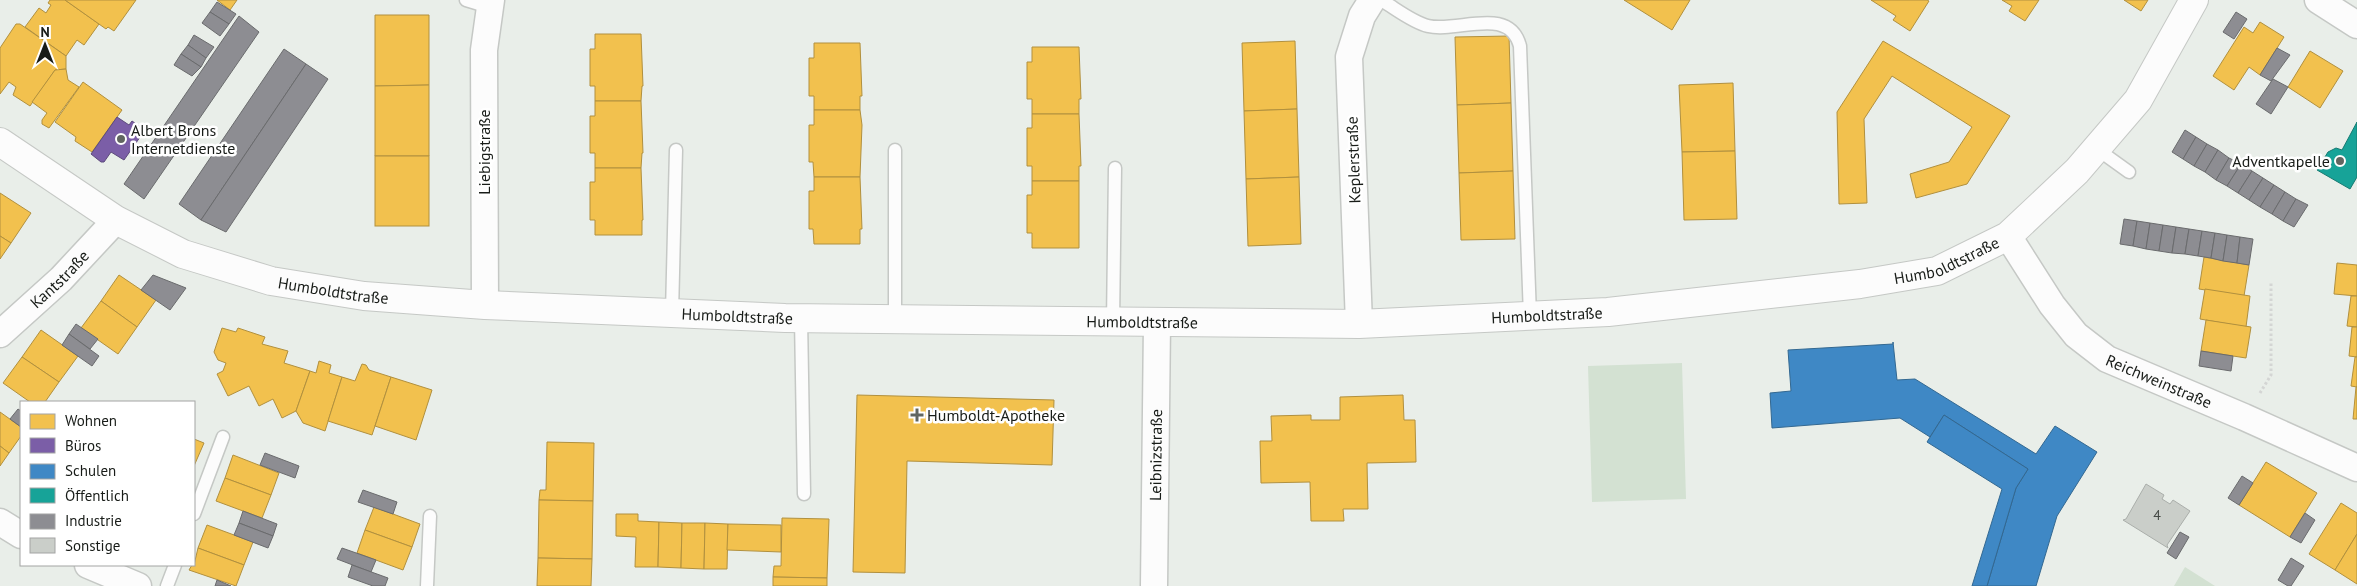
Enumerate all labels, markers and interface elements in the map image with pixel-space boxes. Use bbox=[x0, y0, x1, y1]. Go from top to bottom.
north arrow bbox=[20, 20, 70, 70]
text: N bbox=[40, 23, 50, 41]
street label: Liebigstraße bbox=[474, 109, 494, 195]
street label: Keplerstraße bbox=[1341, 116, 1365, 204]
place label: Albert Brons Internetdienste bbox=[131, 120, 235, 158]
marker: Albert Brons Internetdienste bbox=[115, 133, 127, 145]
place label: Adventkapelle bbox=[2232, 151, 2330, 171]
marker: Adventkapelle bbox=[2334, 155, 2346, 167]
street label: Humboldtstraße bbox=[1892, 232, 2002, 288]
street label: Kantstraße bbox=[26, 246, 93, 312]
street label: Humboldtstraße bbox=[277, 272, 389, 308]
street label: Humboldtstraße bbox=[1491, 302, 1603, 328]
street label: Humboldtstraße bbox=[681, 304, 793, 328]
street label: Humboldtstraße bbox=[1086, 311, 1198, 332]
street label: Reichweinstraße bbox=[2103, 350, 2215, 412]
legend bbox=[20, 401, 195, 566]
place label: Humboldt-Apotheke bbox=[927, 405, 1065, 425]
marker: Humboldt-Apotheke bbox=[911, 409, 923, 421]
street label: Leibnizstraße bbox=[1145, 409, 1166, 501]
text: Wohnen bbox=[65, 411, 117, 430]
text: Büros bbox=[65, 436, 101, 455]
text: Schulen bbox=[65, 461, 116, 480]
text: Öffentlich bbox=[65, 486, 129, 505]
house number: 4 bbox=[2153, 506, 2161, 524]
text: Industrie bbox=[65, 511, 122, 530]
text: Sonstige bbox=[65, 536, 120, 555]

